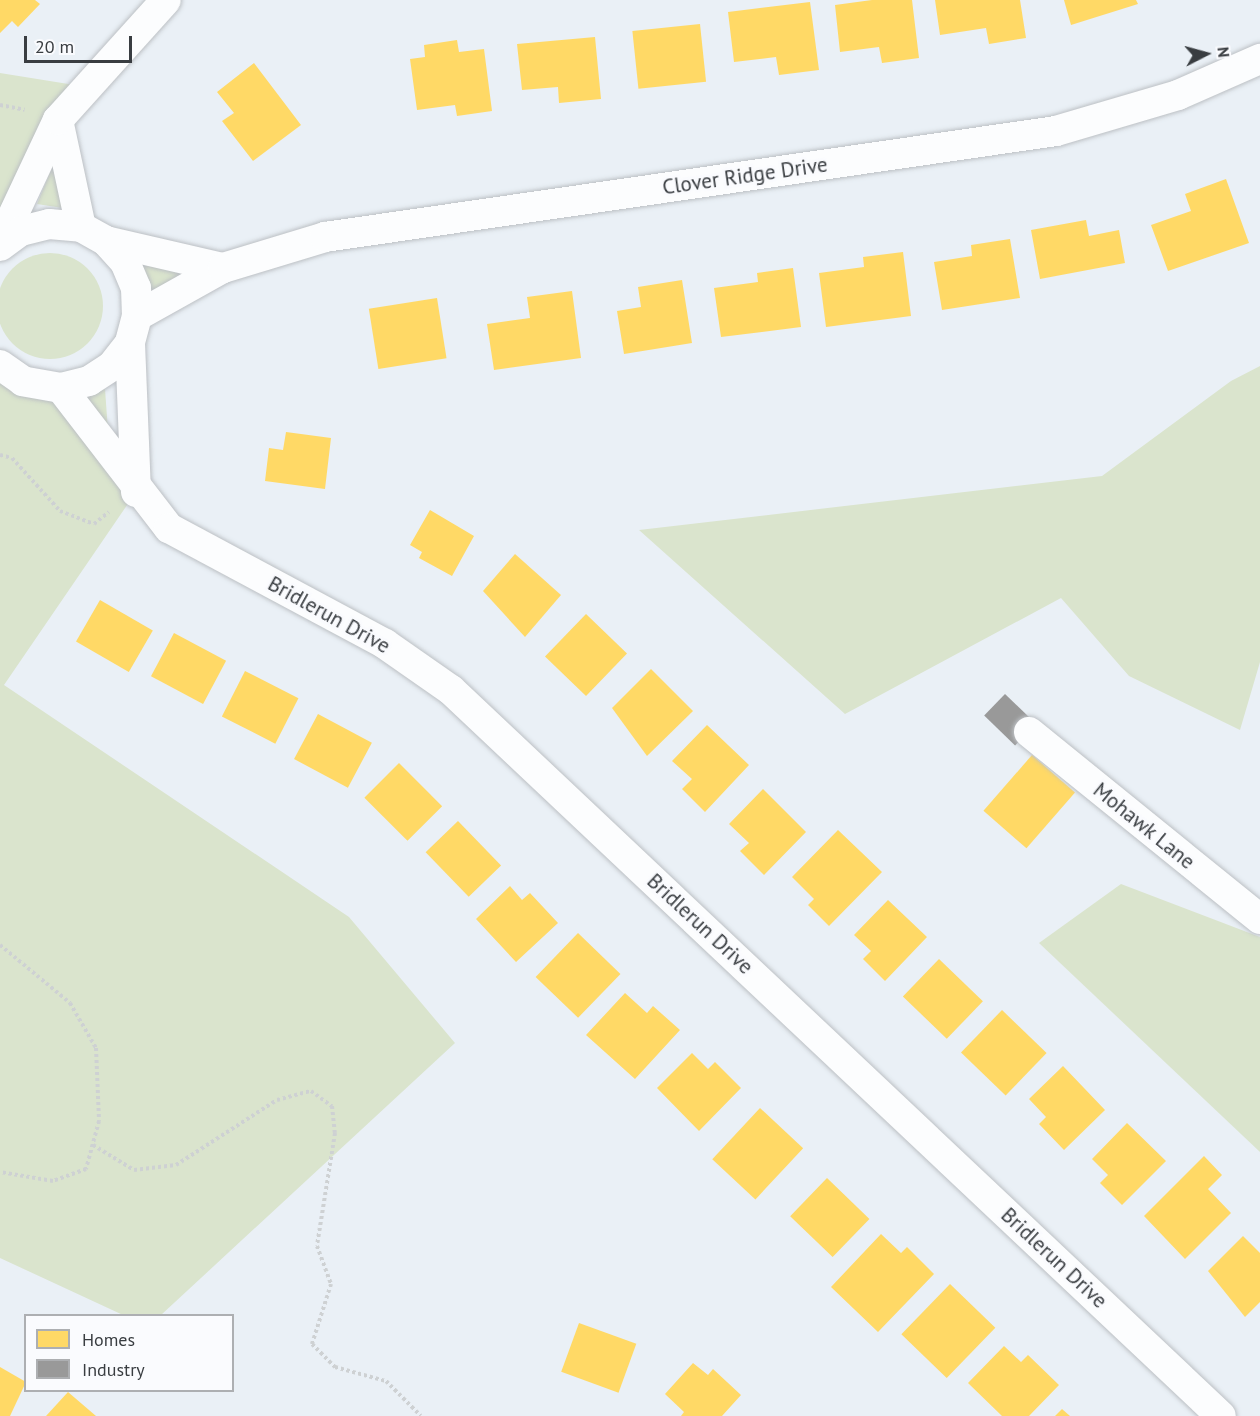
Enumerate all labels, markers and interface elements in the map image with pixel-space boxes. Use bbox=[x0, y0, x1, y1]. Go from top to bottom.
scale bar bbox=[27, 24, 135, 62]
north arrow bbox=[1176, 24, 1236, 84]
text: 20 m bbox=[35, 35, 74, 58]
text: N bbox=[1213, 46, 1234, 58]
street label: Clover Ridge Drive bbox=[661, 152, 829, 200]
street label: Bridlerun Drive bbox=[264, 571, 394, 659]
street label: Mohawk Lane bbox=[1088, 777, 1200, 875]
street label: Bridlerun Drive bbox=[642, 868, 758, 980]
street label: Bridlerun Drive bbox=[996, 1202, 1112, 1314]
legend bbox=[24, 1314, 234, 1392]
text: Homes bbox=[82, 1328, 135, 1351]
text: Industry bbox=[82, 1358, 145, 1381]

